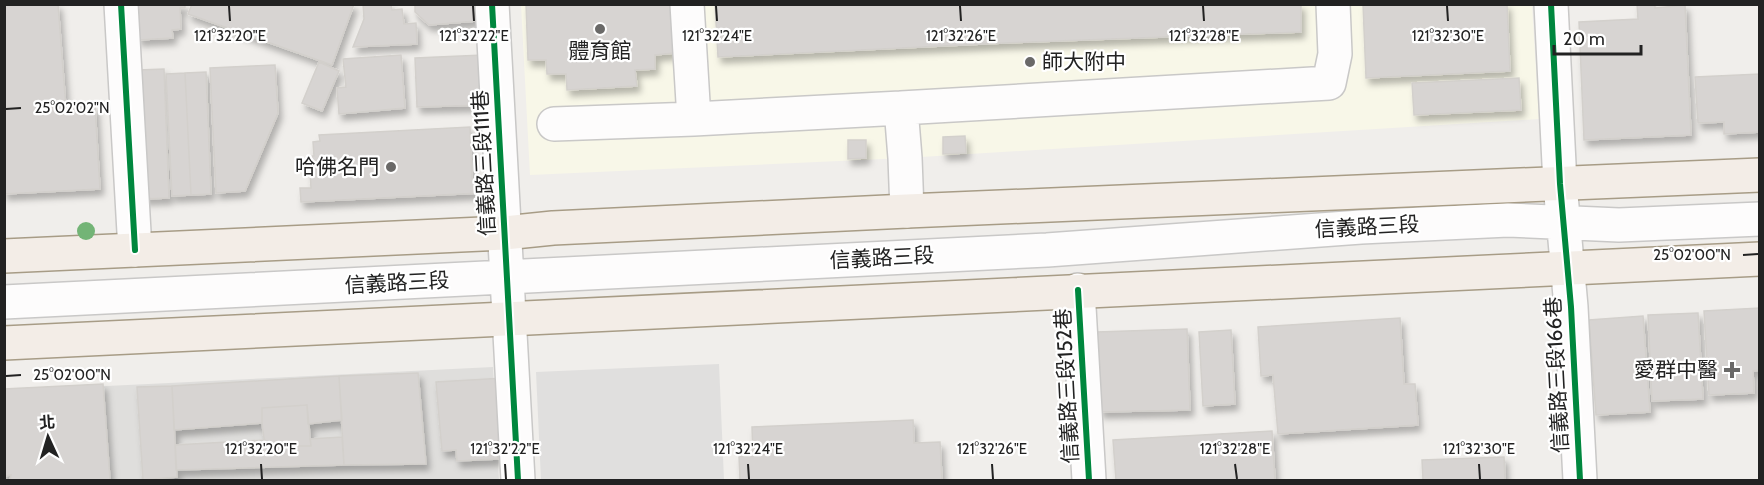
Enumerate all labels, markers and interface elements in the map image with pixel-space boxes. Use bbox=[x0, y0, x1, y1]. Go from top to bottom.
scale bar bbox=[1554, 18, 1641, 56]
marker: 體育館 bbox=[593, 22, 607, 36]
text: 121°32'20"E bbox=[194, 27, 266, 45]
text: 121°32'22"E bbox=[439, 27, 509, 45]
text: 121°32'24"E bbox=[682, 27, 752, 45]
text: 121°32'26"E bbox=[926, 27, 996, 45]
text: 121°32'28"E bbox=[1169, 27, 1239, 45]
text: 121°32'30"E bbox=[1412, 27, 1484, 45]
text: 20 m bbox=[1563, 28, 1605, 50]
place label: 體育館 bbox=[569, 38, 632, 63]
place label: 師大附中 bbox=[1042, 49, 1126, 74]
marker: 師大附中 bbox=[1023, 55, 1037, 69]
street label: 信義路三段111巷 bbox=[467, 89, 500, 237]
text: 25°02'02"N bbox=[35, 99, 109, 117]
place label: 哈佛名門 bbox=[295, 154, 379, 179]
marker: 哈佛名門 bbox=[384, 160, 398, 174]
street label: 信義路三段 bbox=[1314, 211, 1420, 242]
street label: 信義路三段 bbox=[829, 242, 935, 273]
text: 25°02'00"N bbox=[1653, 246, 1731, 264]
street label: 信義路三段 bbox=[344, 267, 450, 298]
street label: 信義路三段166巷 bbox=[1540, 296, 1573, 454]
street label: 信義路三段152巷 bbox=[1050, 308, 1083, 464]
place label: 愛群中醫 bbox=[1634, 357, 1718, 382]
marker: 愛群中醫 bbox=[1723, 361, 1741, 379]
text: 25°02'00"N bbox=[33, 366, 111, 384]
north arrow bbox=[18, 407, 78, 467]
text: 北 bbox=[38, 412, 56, 433]
text: 121°32'20"E bbox=[225, 440, 297, 458]
text: 121°32'22"E bbox=[470, 440, 540, 458]
text: 121°32'24"E bbox=[713, 440, 783, 458]
text: 121°32'26"E bbox=[957, 440, 1027, 458]
text: 121°32'28"E bbox=[1200, 440, 1270, 458]
text: 121°32'30"E bbox=[1443, 440, 1515, 458]

